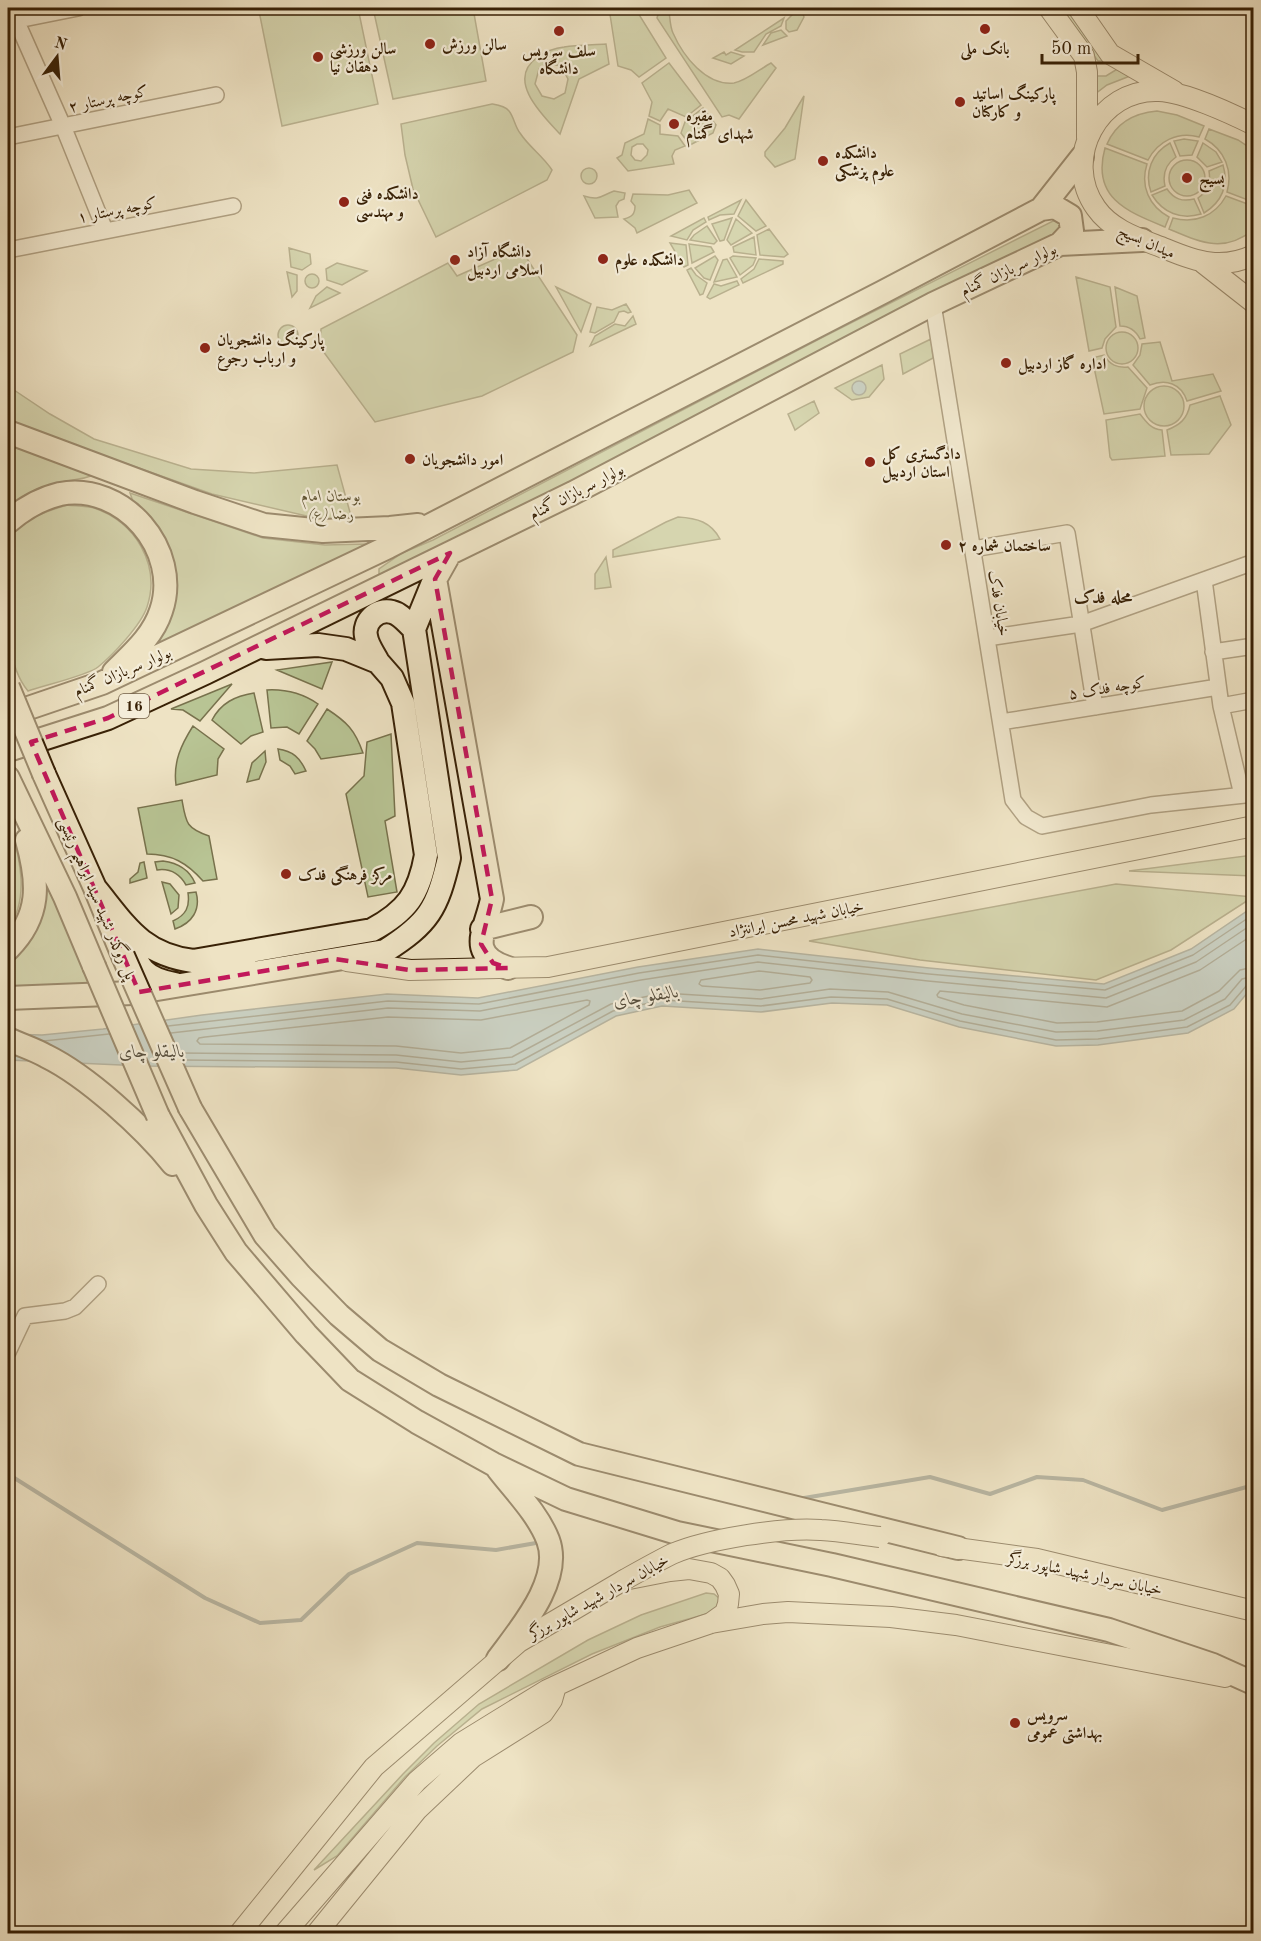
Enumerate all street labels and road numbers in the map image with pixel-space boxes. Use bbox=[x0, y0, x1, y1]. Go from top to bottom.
street label: کوچه پرستار ۲ bbox=[67, 83, 150, 118]
street label: کوچه پرستار ۱ bbox=[76, 194, 159, 228]
street label: میدان بسیج bbox=[1113, 223, 1177, 267]
street label: بولوار سربازان گمنام bbox=[957, 238, 1061, 305]
street label: بولوار سربازان گمنام bbox=[525, 458, 629, 528]
street label: خیابان فدک bbox=[985, 569, 1012, 638]
street label: بولوار سربازان گمنام bbox=[70, 641, 176, 705]
street label: کوچه فدک ۵ bbox=[1067, 674, 1148, 705]
road number: 16 bbox=[119, 694, 149, 718]
street label: پل روگذر شهید سید ابراهیم رئیسی bbox=[48, 813, 143, 986]
street label: خیابان شهید محسن ایراننژاد bbox=[727, 899, 866, 943]
street label: خیابان سردار شهید شاپور برزگر bbox=[1003, 1546, 1164, 1601]
street label: خیابان سردار شهید شاپور برزگر bbox=[522, 1549, 673, 1646]

